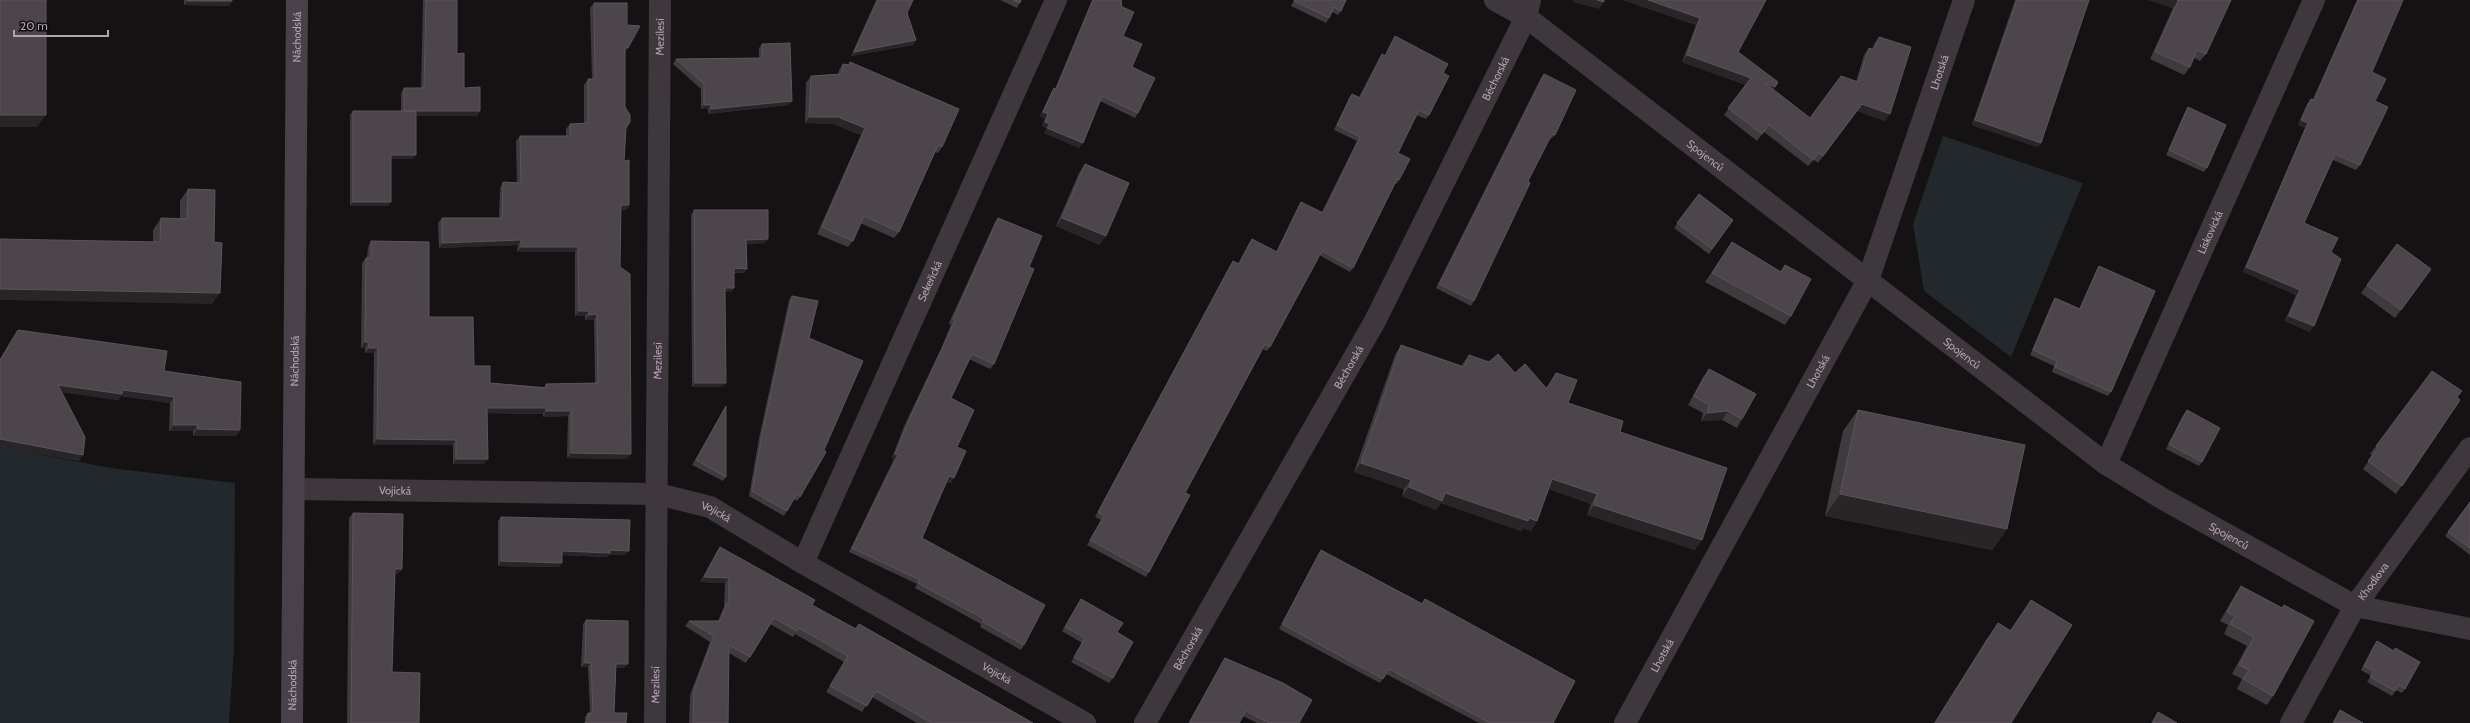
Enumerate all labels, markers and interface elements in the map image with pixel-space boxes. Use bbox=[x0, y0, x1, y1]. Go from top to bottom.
street label: Náchodská bbox=[290, 11, 304, 62]
scale bar bbox=[14, 12, 108, 38]
text: 20 m bbox=[20, 18, 48, 33]
street label: Mezilesí bbox=[653, 18, 667, 56]
street label: Lhotská bbox=[1927, 52, 1952, 91]
street label: Běchorská bbox=[1479, 53, 1513, 103]
street label: Spojenců bbox=[1684, 137, 1727, 174]
street label: Lískovická bbox=[2194, 208, 2226, 256]
street label: Sekeřická bbox=[914, 258, 945, 304]
street label: Spojenců bbox=[1941, 334, 1984, 372]
street label: Náchodská bbox=[287, 335, 302, 386]
street label: Mezilesí bbox=[650, 342, 665, 380]
street label: Běchorská bbox=[1331, 342, 1367, 391]
street label: Lhotská bbox=[1803, 352, 1833, 391]
street label: Vojická bbox=[379, 483, 412, 498]
street label: Vojická bbox=[700, 498, 734, 525]
street label: Spojenců bbox=[2207, 519, 2252, 553]
street label: Khodlova bbox=[2355, 559, 2392, 603]
street label: Běchorská bbox=[1170, 624, 1206, 672]
street label: Lhotská bbox=[1647, 636, 1677, 675]
street label: Náchodská bbox=[285, 659, 299, 710]
street label: Vojická bbox=[979, 659, 1015, 687]
street label: Mezilesí bbox=[648, 666, 662, 704]

